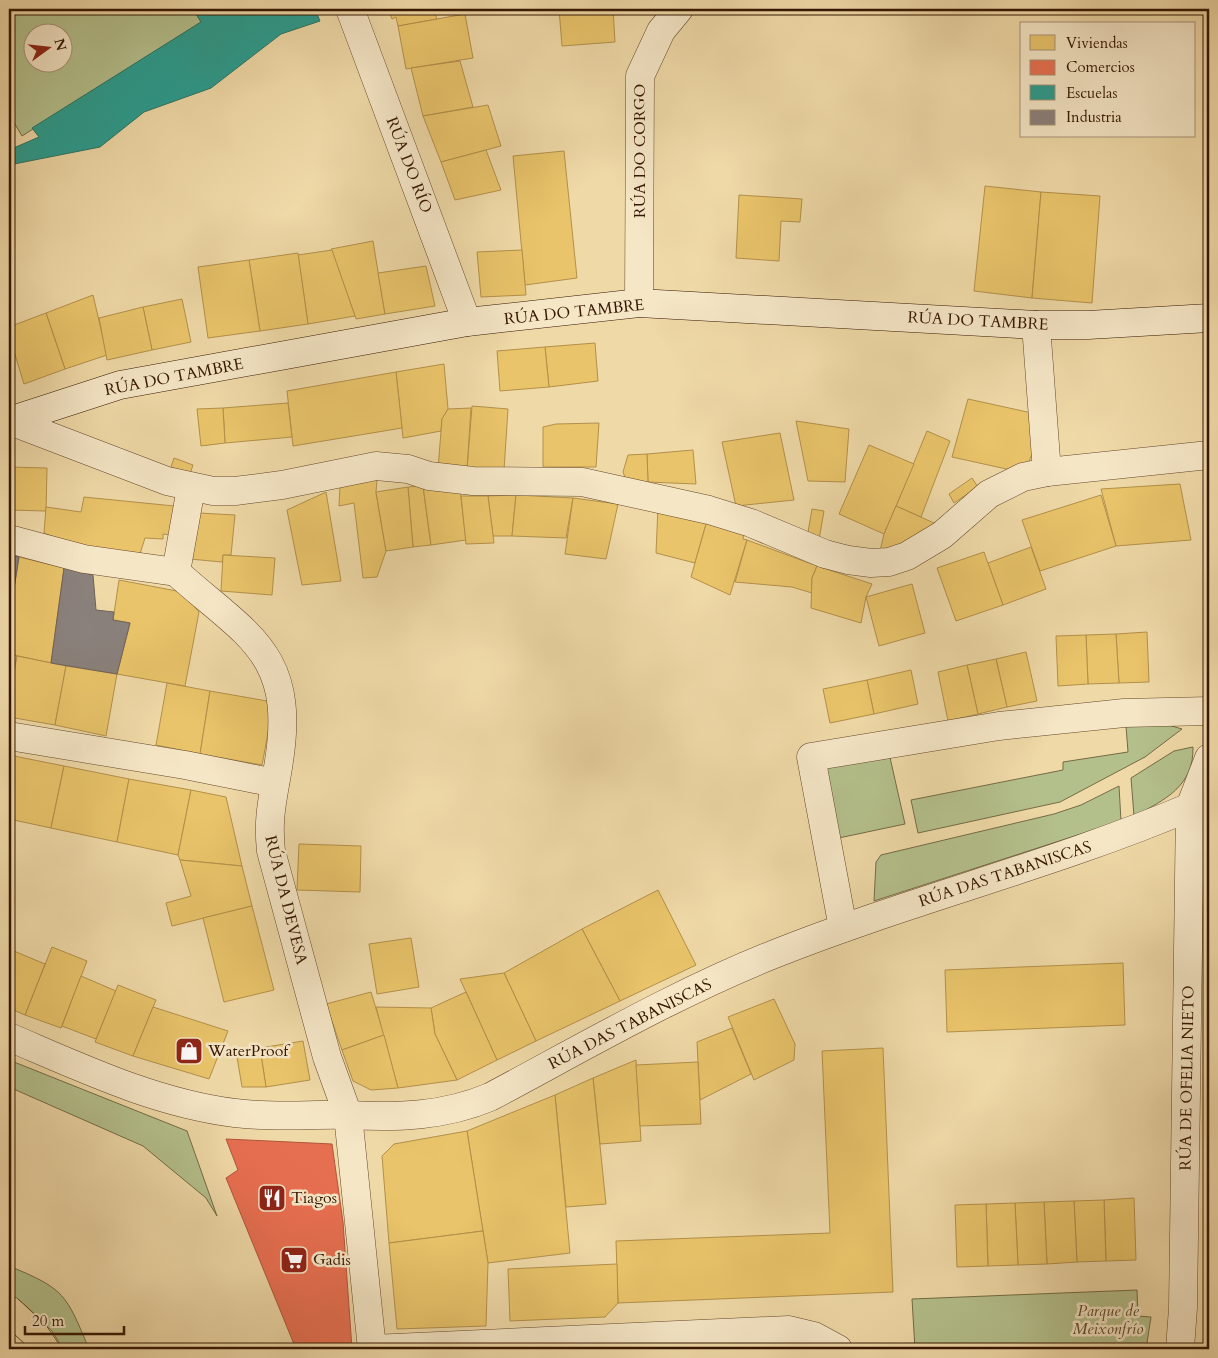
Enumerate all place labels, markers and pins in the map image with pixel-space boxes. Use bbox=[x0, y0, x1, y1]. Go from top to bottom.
shop icon: WaterProof bbox=[174, 1036, 204, 1066]
place label: WaterProof bbox=[207, 1040, 291, 1062]
restaurant icon: Tiagos bbox=[257, 1183, 287, 1213]
place label: Tiagos bbox=[291, 1187, 337, 1209]
supermarket icon: Gadis bbox=[279, 1245, 309, 1275]
place label: Gadis bbox=[313, 1249, 351, 1271]

